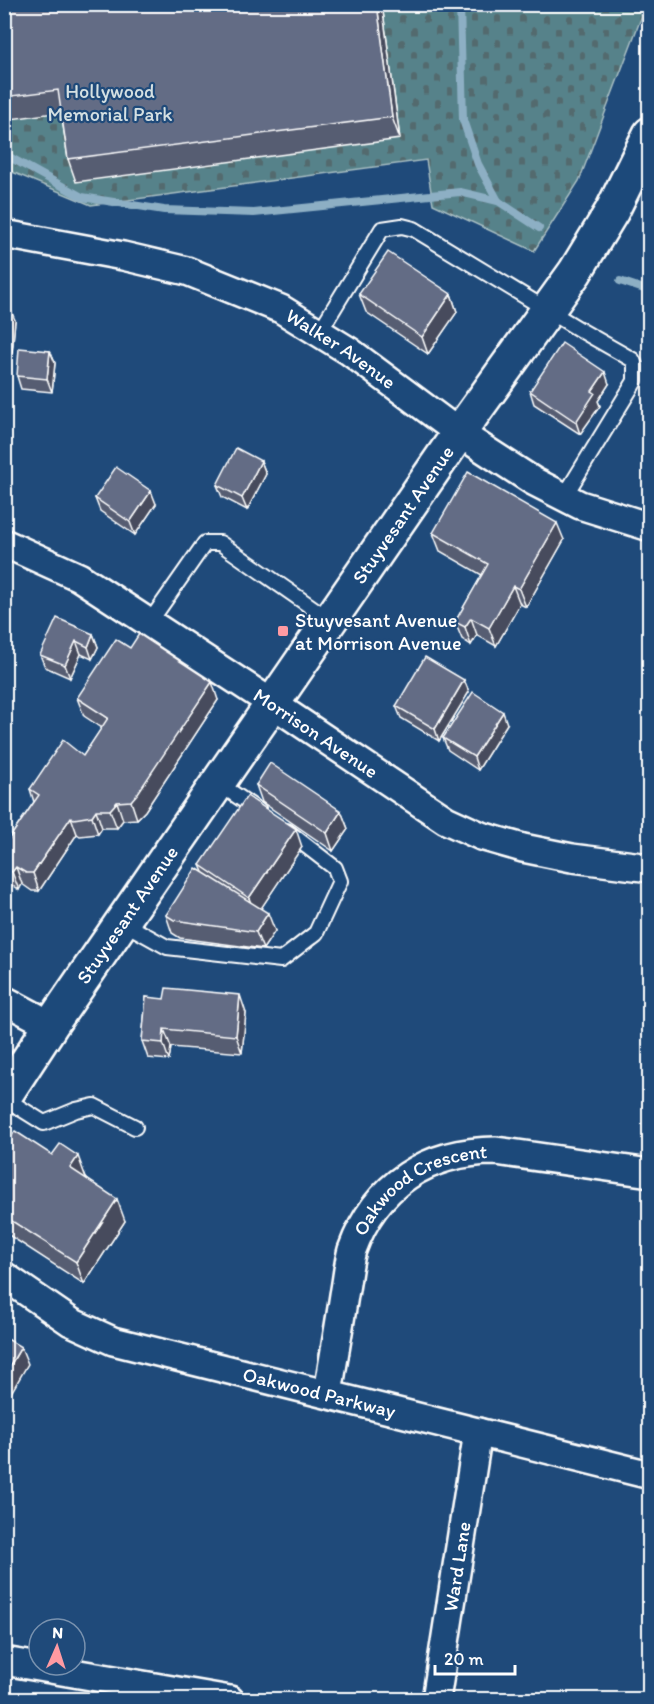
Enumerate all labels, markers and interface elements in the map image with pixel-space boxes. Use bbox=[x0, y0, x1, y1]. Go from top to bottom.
park label: Hollywood Memorial Park bbox=[48, 79, 172, 126]
street label: Walker Avenue bbox=[282, 303, 401, 394]
street label: Stuyvesant Avenue bbox=[347, 441, 459, 588]
place label: Stuyvesant Avenue at Morrison Avenue bbox=[295, 608, 462, 655]
marker: Stuyvesant Avenue at Morrison Avenue bbox=[276, 624, 290, 638]
street label: Morrison Avenue bbox=[249, 683, 383, 783]
street label: Stuyvesant Avenue bbox=[71, 841, 183, 988]
street label: Oakwood Crescent bbox=[348, 1139, 488, 1239]
street label: Oakwood Parkway bbox=[240, 1362, 399, 1423]
street label: Ward Lane bbox=[438, 1520, 476, 1613]
north arrow bbox=[27, 1617, 87, 1677]
text: N bbox=[52, 1623, 64, 1642]
scale bar bbox=[435, 1638, 514, 1676]
text: 20 m bbox=[444, 1648, 484, 1670]

